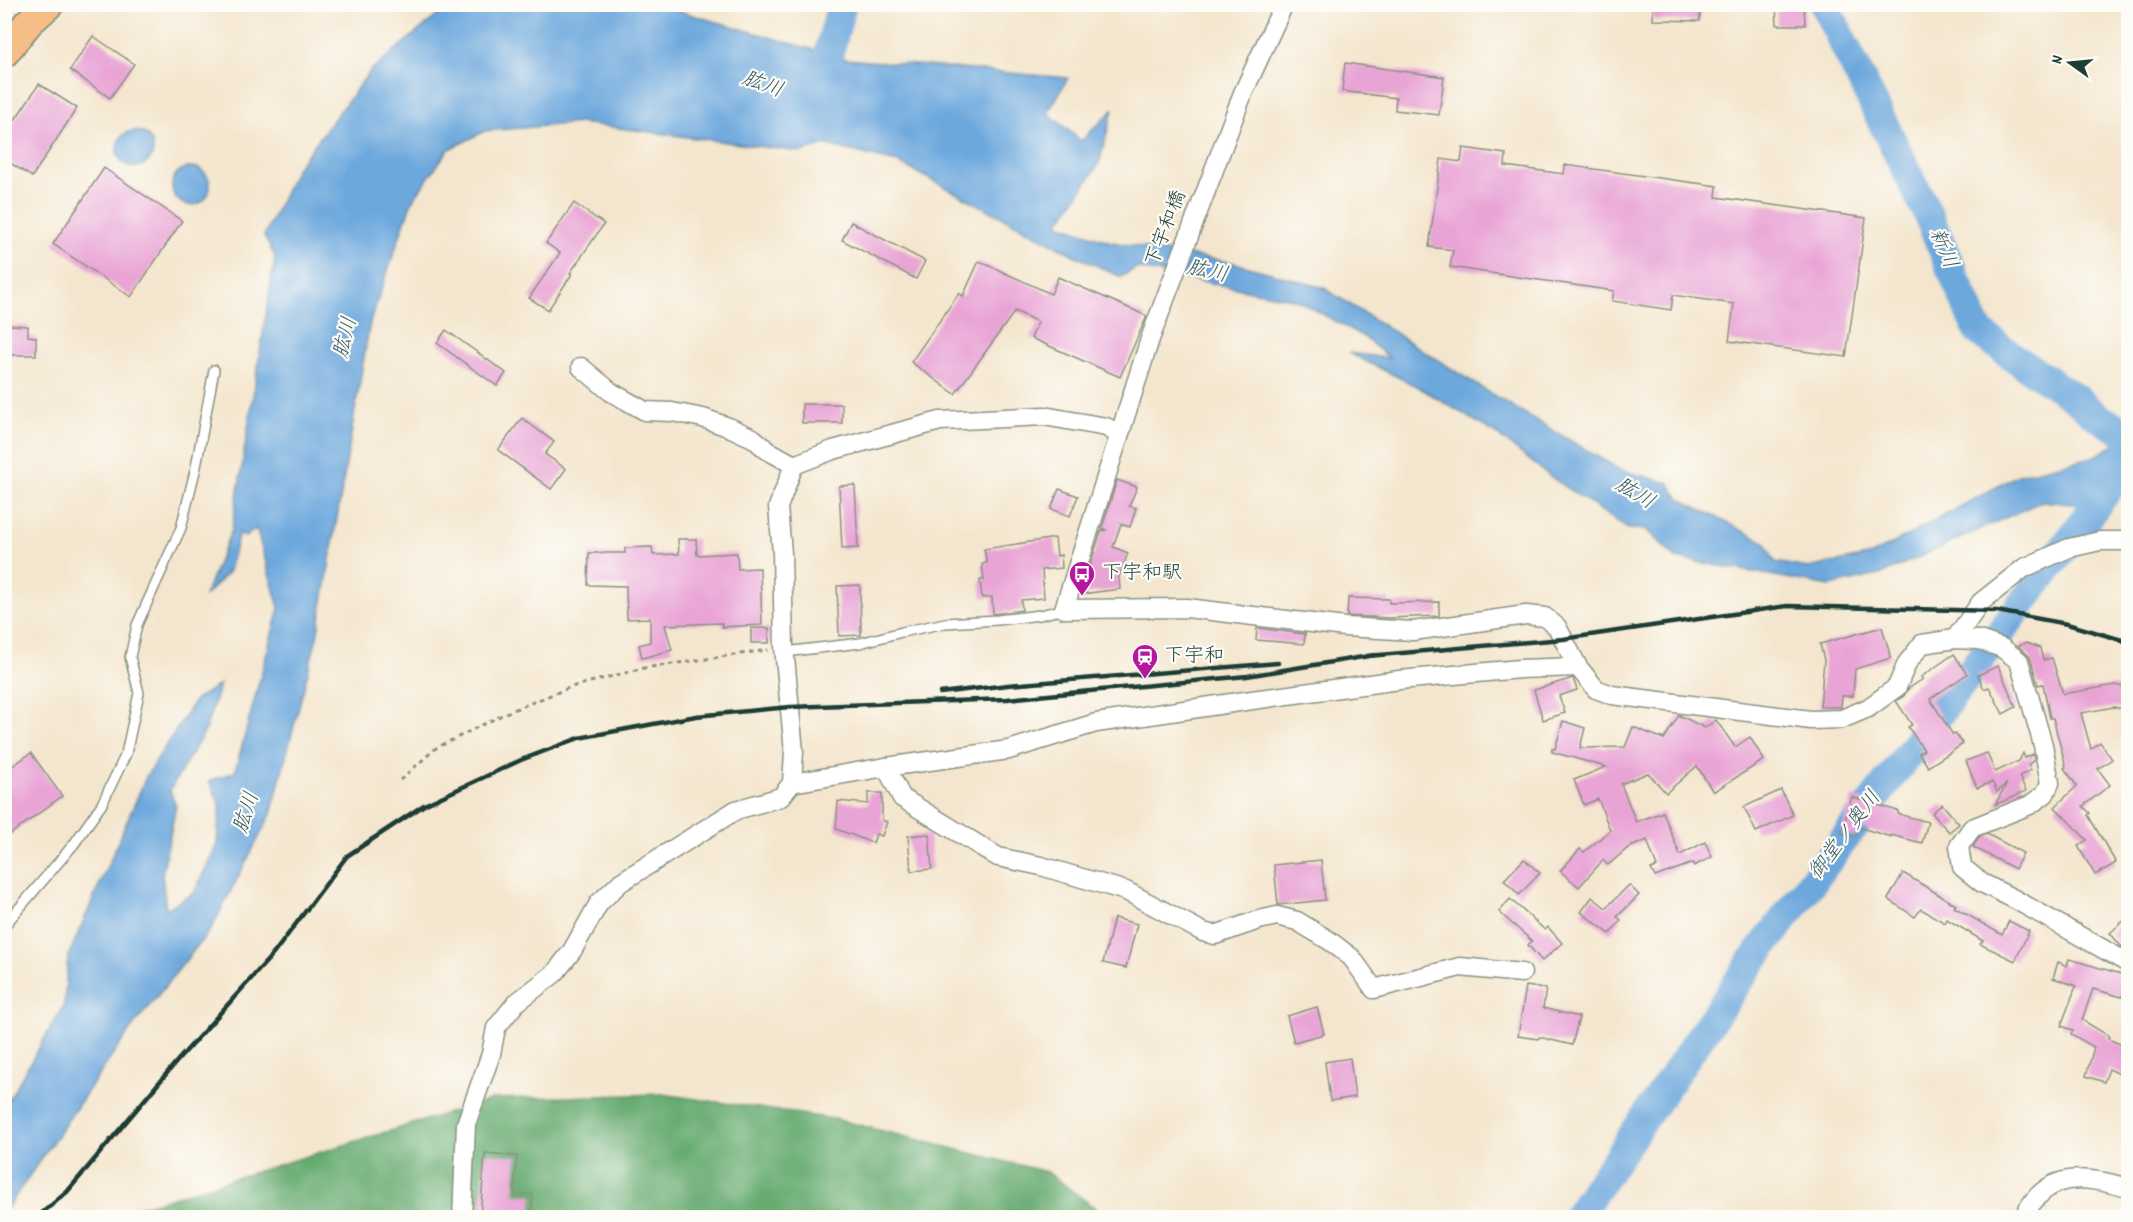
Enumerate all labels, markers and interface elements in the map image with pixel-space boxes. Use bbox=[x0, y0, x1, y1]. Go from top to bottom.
north arrow bbox=[2040, 33, 2100, 93]
text: N bbox=[2046, 53, 2070, 67]
water label: 肱川 bbox=[737, 65, 787, 107]
street label: 下宇和橋 bbox=[1140, 187, 1194, 271]
water label: 新川 bbox=[1920, 224, 1964, 274]
water label: 肱川 bbox=[1183, 254, 1231, 292]
water label: 肱川 bbox=[327, 314, 367, 362]
water label: 肱川 bbox=[1608, 471, 1660, 519]
bus stop icon: 下宇和駅 bbox=[1067, 559, 1097, 597]
place label: 下宇和駅 bbox=[1102, 560, 1182, 588]
station icon: 下宇和 bbox=[1130, 642, 1160, 680]
place label: 下宇和 bbox=[1164, 643, 1224, 671]
water label: 御堂ノ奥川 bbox=[1802, 785, 1890, 887]
water label: 肱川 bbox=[227, 788, 269, 838]

